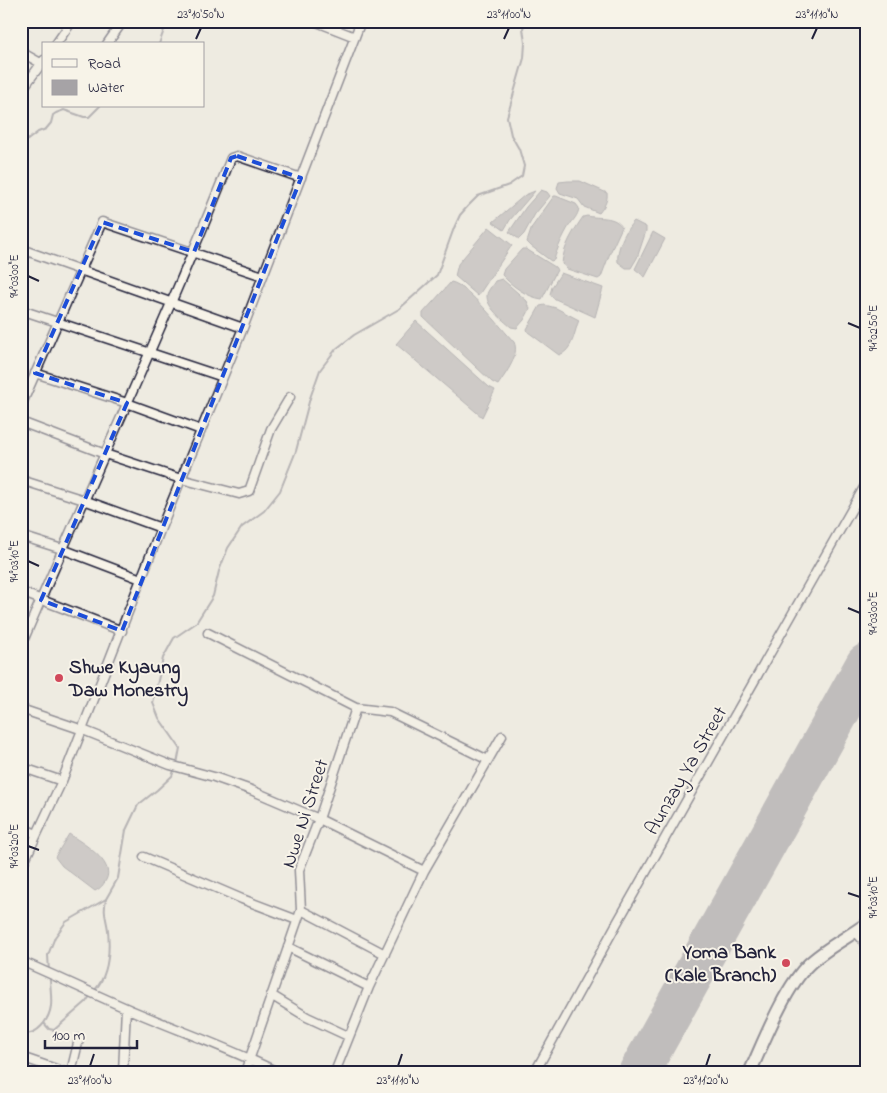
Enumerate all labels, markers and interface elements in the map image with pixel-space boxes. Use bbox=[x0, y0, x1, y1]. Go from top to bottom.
text: 23°10'50"N bbox=[177, 6, 225, 24]
text: 23°11'00"N bbox=[487, 6, 531, 24]
text: 23°11'10"N bbox=[796, 6, 838, 24]
legend bbox=[42, 42, 205, 108]
text: Road bbox=[88, 53, 121, 75]
text: Water bbox=[88, 77, 124, 99]
text: 94°03'00"E bbox=[6, 254, 24, 298]
text: 94°02'50"E bbox=[865, 305, 883, 351]
text: 94°03'10"E bbox=[6, 540, 24, 582]
text: 94°03'00"E bbox=[865, 591, 883, 635]
place label: Shwe Kyaung Daw Monestry bbox=[68, 654, 188, 707]
marker: Shwe Kyaung Daw Monestry bbox=[53, 672, 65, 684]
street label: Aunzay Ya Street bbox=[639, 701, 736, 841]
street label: Nwe Ni Street bbox=[275, 755, 338, 872]
text: 94°03'20"E bbox=[6, 824, 24, 868]
text: 94°03'10"E bbox=[865, 876, 883, 918]
place label: Yoma Bank (Kale Branch) bbox=[665, 939, 777, 991]
marker: Yoma Bank (Kale Branch) bbox=[780, 957, 792, 969]
scale bar bbox=[45, 1018, 138, 1050]
text: 100 m bbox=[52, 1025, 85, 1047]
text: 23°11'00"N bbox=[68, 1072, 112, 1090]
text: 23°11'10"N bbox=[377, 1072, 419, 1090]
text: 23°11'20"N bbox=[683, 1072, 729, 1090]

